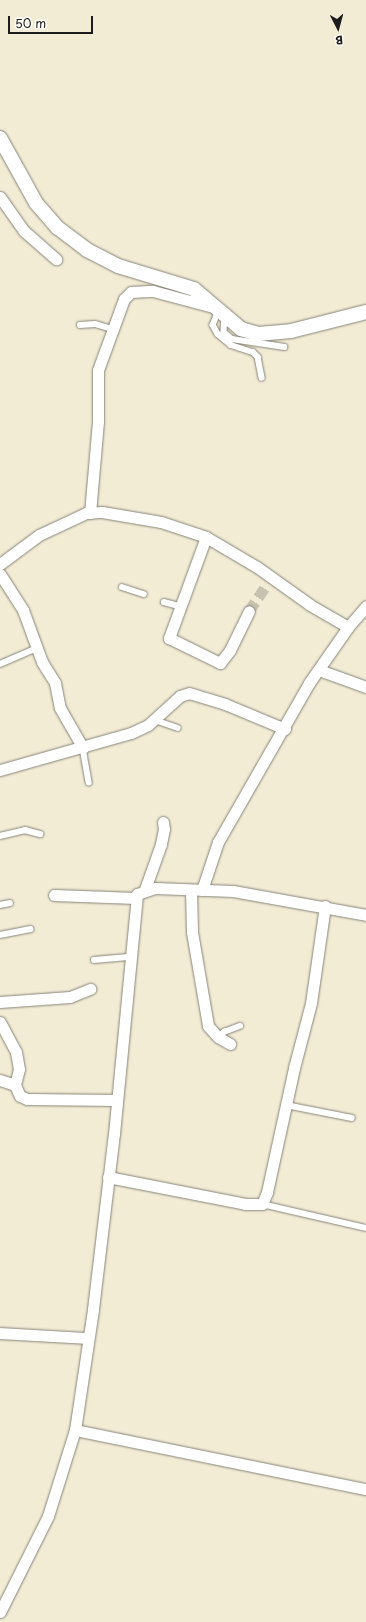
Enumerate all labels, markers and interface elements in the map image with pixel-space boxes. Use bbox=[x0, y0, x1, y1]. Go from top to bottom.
scale bar bbox=[10, 8, 95, 34]
north arrow bbox=[318, 8, 358, 48]
text: 50 m bbox=[15, 14, 46, 32]
text: B bbox=[335, 32, 344, 49]

